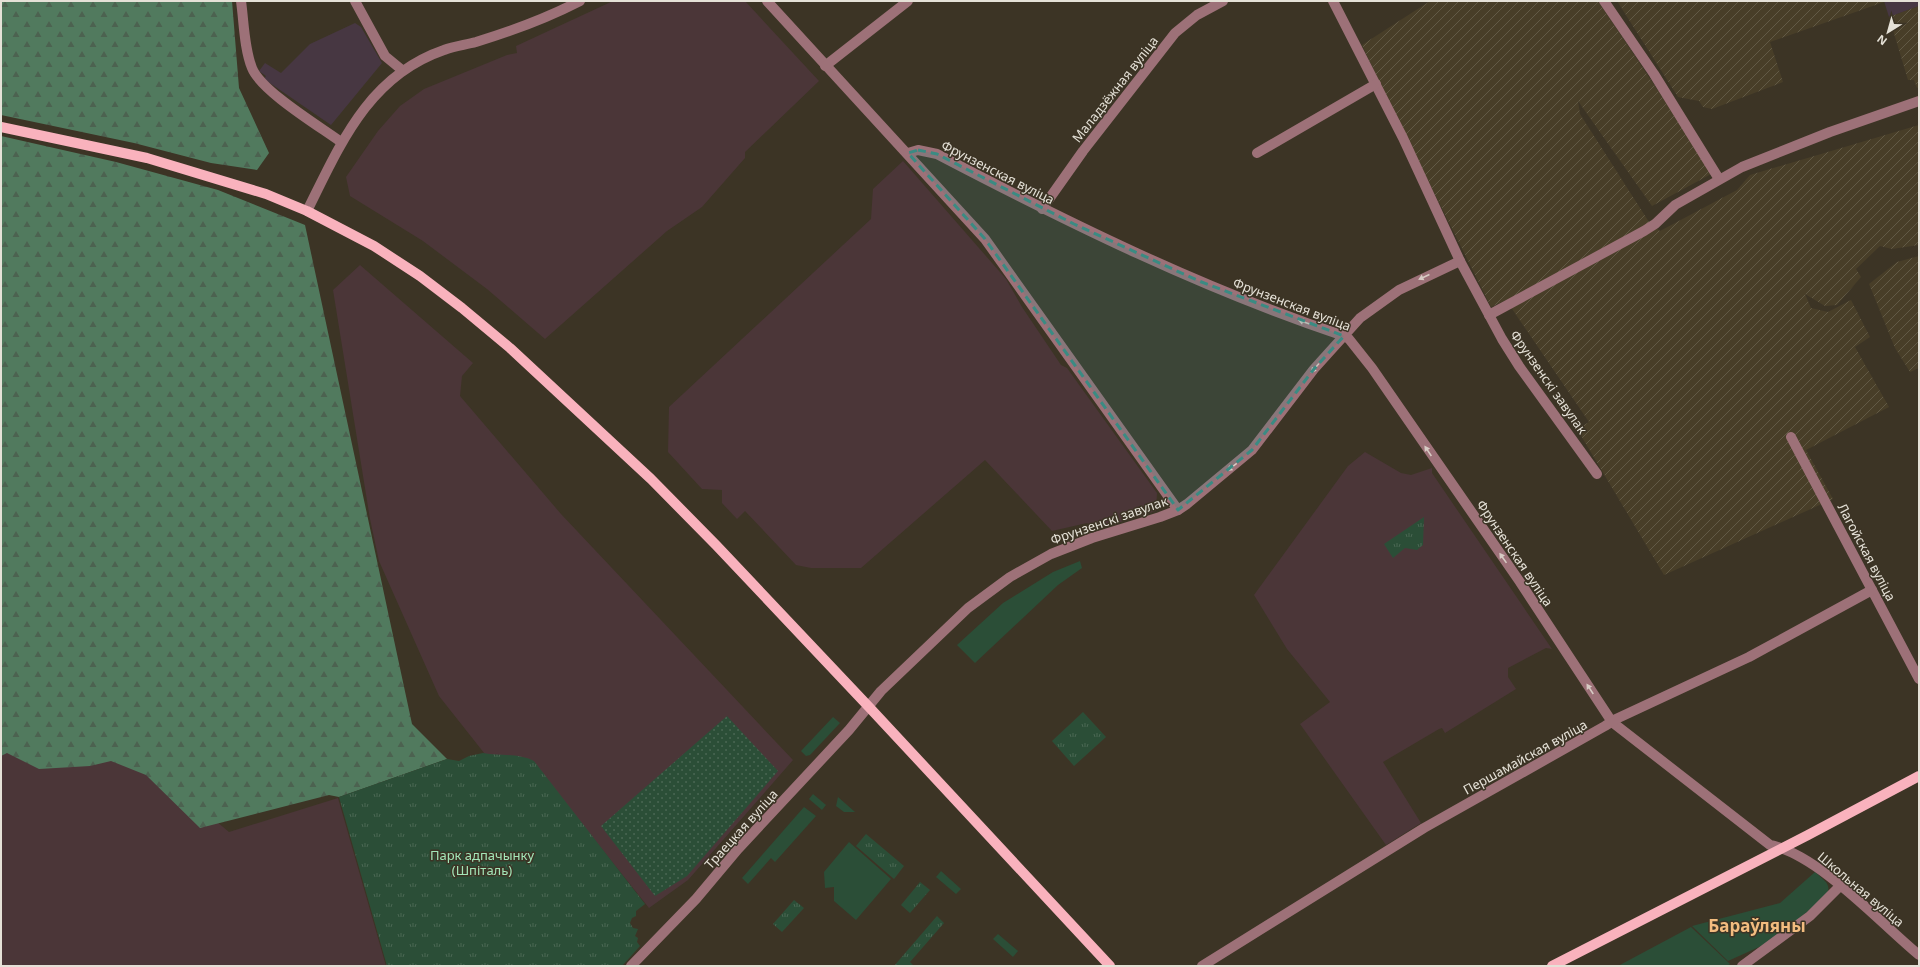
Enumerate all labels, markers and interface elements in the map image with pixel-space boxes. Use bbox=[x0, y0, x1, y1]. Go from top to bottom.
north arrow bbox=[1868, 12, 1908, 52]
street label: Маладзёжная вуліца bbox=[1068, 32, 1162, 146]
text: N bbox=[1874, 32, 1890, 49]
street label: Фрунзенская вуліца bbox=[938, 136, 1058, 208]
street label: Фрунзенская вуліца bbox=[1231, 273, 1353, 335]
one-way arrow bbox=[1419, 274, 1430, 280]
one-way arrow bbox=[1297, 319, 1309, 325]
street label: Фрунзенскі завулак bbox=[1506, 327, 1592, 438]
one-way arrow bbox=[1310, 363, 1319, 373]
one-way arrow bbox=[1425, 445, 1432, 457]
one-way arrow bbox=[1226, 463, 1237, 472]
street label: Фрунзенскі завулак bbox=[1048, 491, 1170, 548]
street label: Фрунзенская вуліца bbox=[1473, 496, 1557, 610]
street label: Лагойская вуліца bbox=[1834, 500, 1900, 604]
one-way arrow bbox=[1499, 552, 1507, 563]
one-way arrow bbox=[1586, 684, 1594, 695]
street label: Першамайская вуліца bbox=[1460, 715, 1590, 799]
street label: Траецкая вуліца bbox=[700, 785, 782, 873]
park label: Парк адпачынку (Шпіталь) bbox=[430, 846, 534, 879]
street label: Школьная вуліца bbox=[1814, 847, 1908, 931]
district label: Бараўляны bbox=[1708, 914, 1806, 937]

